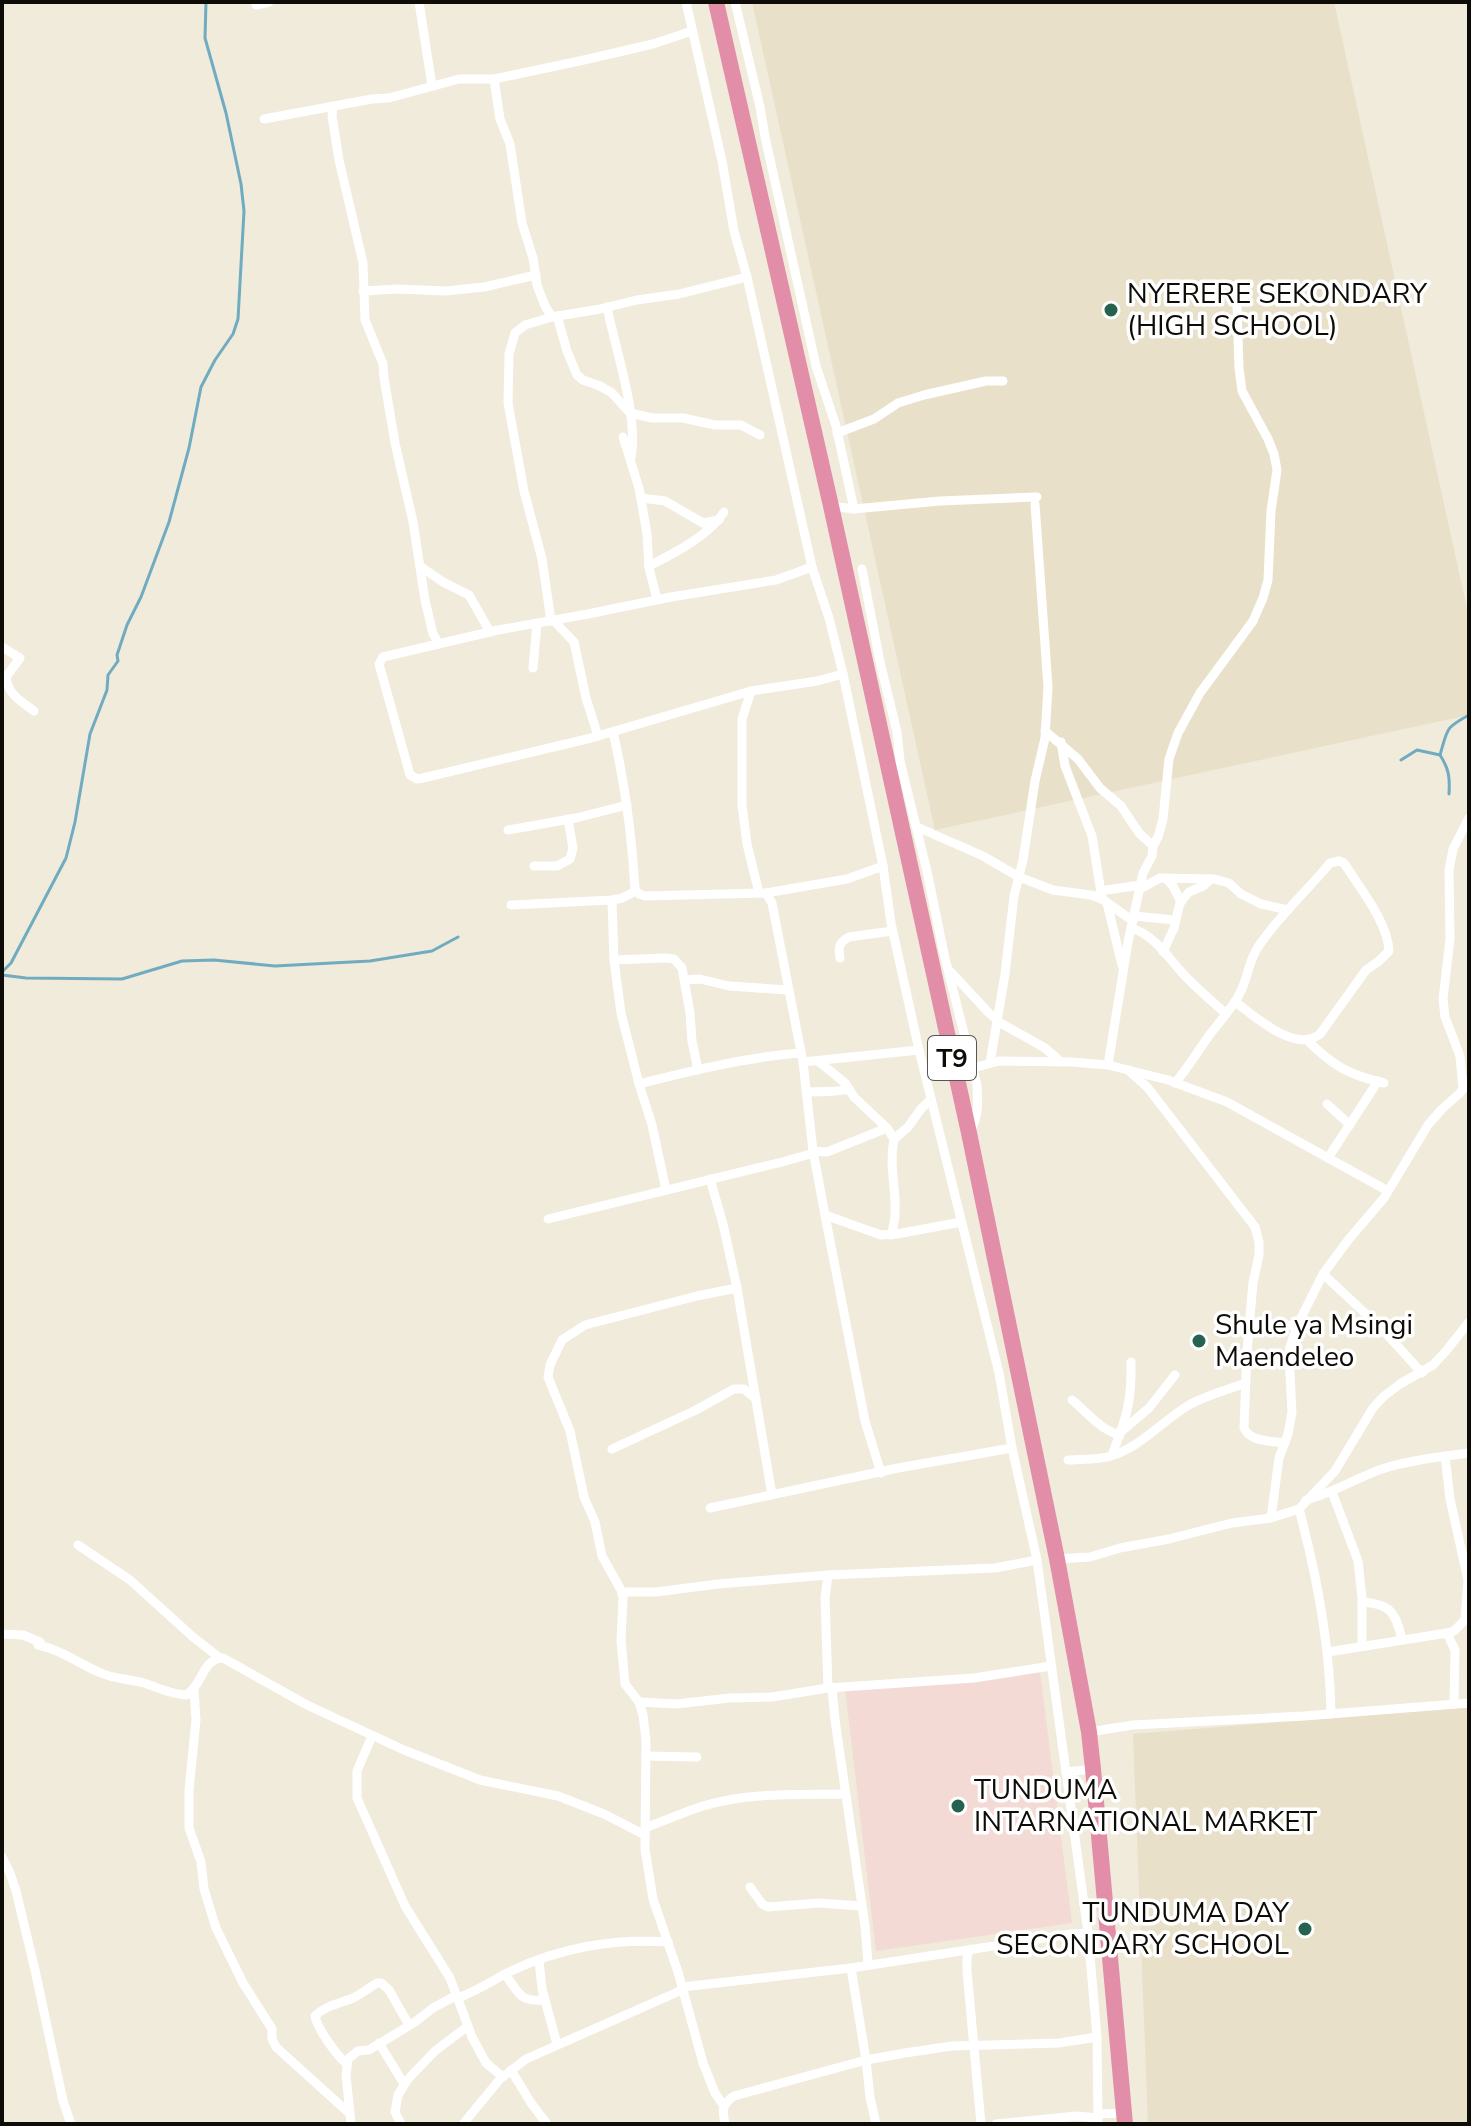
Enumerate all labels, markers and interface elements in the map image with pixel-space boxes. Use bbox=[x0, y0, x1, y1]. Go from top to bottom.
place label: NYERERE SEKONDARY (HIGH SCHOOL) bbox=[1127, 275, 1428, 345]
marker: NYERERE SEKONDARY (HIGH SCHOOL) bbox=[1102, 301, 1120, 319]
road number: T9 bbox=[928, 1036, 976, 1080]
place label: Shule ya Msingi Maendeleo bbox=[1215, 1306, 1413, 1376]
marker: Shule ya Msingi Maendeleo bbox=[1190, 1332, 1208, 1350]
place label: TUNDUMA INTARNATIONAL MARKET bbox=[974, 1771, 1317, 1841]
marker: TUNDUMA INTARNATIONAL MARKET bbox=[949, 1797, 967, 1815]
place label: TUNDUMA DAY SECONDARY SCHOOL bbox=[996, 1894, 1290, 1964]
marker: TUNDUMA DAY SECONDARY SCHOOL bbox=[1296, 1920, 1314, 1938]

